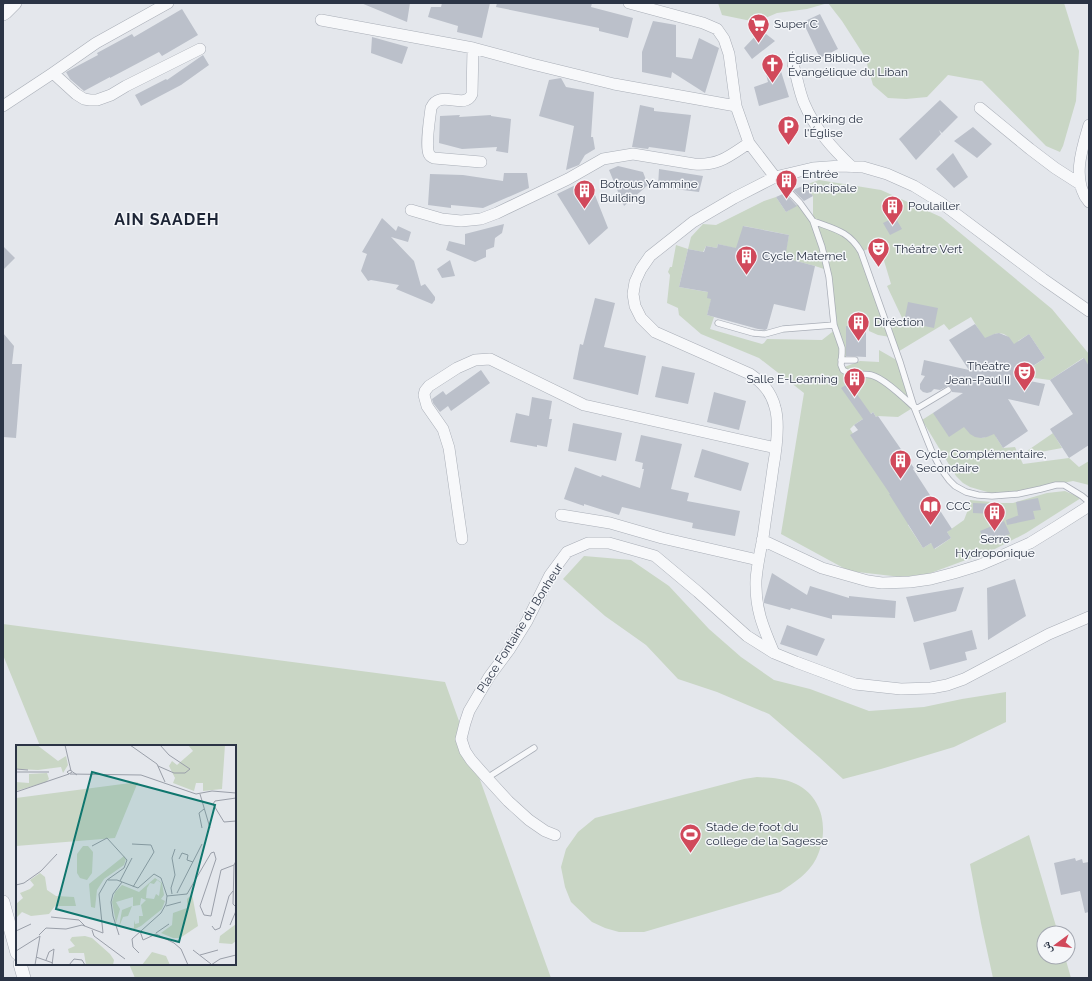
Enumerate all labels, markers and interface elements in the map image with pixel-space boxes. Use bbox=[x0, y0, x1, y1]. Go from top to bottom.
supermarket icon: Super C bbox=[746, 11, 772, 44]
place label: Super C bbox=[774, 17, 818, 31]
place label: Église Biblique Évangélique du Liban bbox=[788, 51, 908, 79]
church icon: Église Biblique Évangélique du Liban bbox=[760, 52, 786, 85]
place label: Parking de l'Église bbox=[804, 112, 863, 140]
parking icon: Parking de l'Église bbox=[775, 113, 801, 146]
place label: Entrée Principale bbox=[802, 167, 857, 195]
building icon: Entrée Principale bbox=[774, 168, 800, 201]
place label: Botrous Yammine Building bbox=[600, 177, 698, 205]
building icon: Botrous Yammine Building bbox=[572, 178, 598, 211]
building icon: Poulailler bbox=[880, 193, 906, 226]
place label: Poulailler bbox=[908, 199, 961, 213]
district label: AIN SAADEH bbox=[114, 210, 220, 229]
theatre icon: Théatre Vert bbox=[866, 236, 892, 269]
place label: Théatre Vert bbox=[894, 242, 962, 256]
building icon: Cycle Maternel bbox=[734, 243, 760, 276]
place label: Cycle Maternel bbox=[762, 249, 847, 263]
building icon: Diréction bbox=[846, 309, 872, 342]
place label: Diréction bbox=[874, 315, 924, 329]
place label: Théatre Jean-Paul II bbox=[946, 359, 1010, 387]
theatre icon: Théatre Jean-Paul II bbox=[1012, 360, 1038, 393]
building icon: Salle E-Learning bbox=[841, 366, 867, 399]
place label: Salle E-Learning bbox=[747, 372, 838, 386]
place label: Cycle Complémentaire, Secondaire bbox=[916, 447, 1047, 475]
building icon: Cycle Complémentaire, Secondaire bbox=[888, 448, 914, 481]
library icon: CCC bbox=[917, 493, 943, 526]
place label: CCC bbox=[946, 499, 971, 513]
building icon: Serre Hydroponique bbox=[982, 499, 1008, 532]
place label: Serre Hydroponique bbox=[955, 532, 1035, 560]
street label: Place Fontaine du Bonheur bbox=[474, 560, 566, 695]
inset map bbox=[16, 745, 236, 965]
place label: Stade de foot du college de la Sagesse bbox=[706, 820, 828, 848]
sports icon: Stade de foot du college de la Sagesse bbox=[678, 821, 704, 854]
north arrow bbox=[1036, 925, 1076, 965]
text: ش bbox=[1039, 940, 1056, 955]

